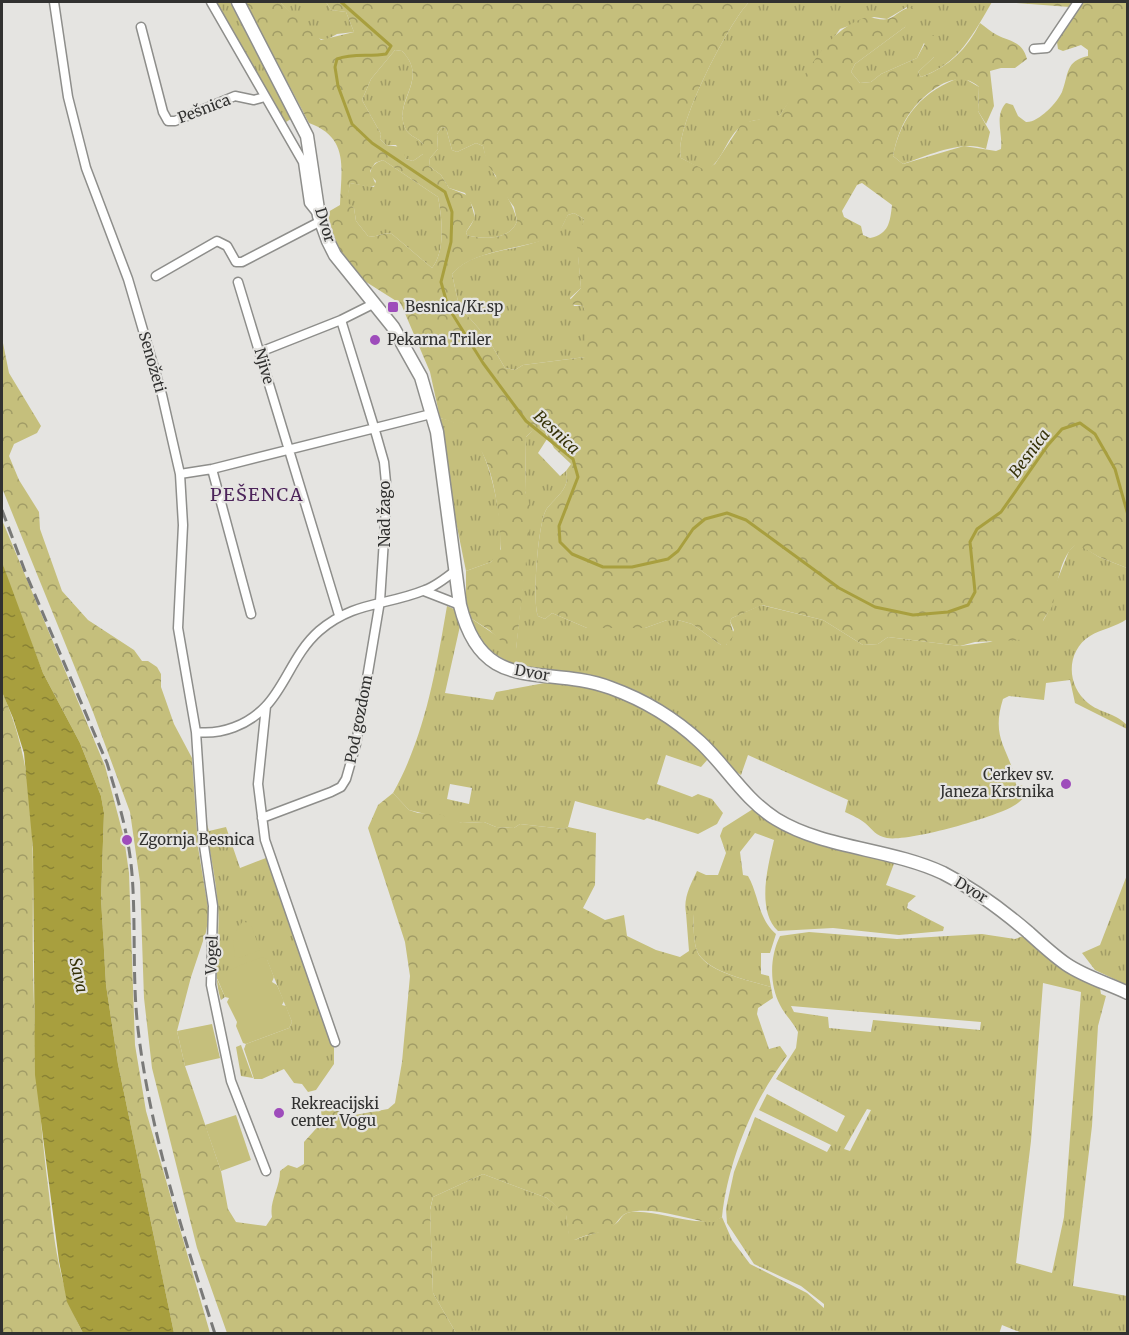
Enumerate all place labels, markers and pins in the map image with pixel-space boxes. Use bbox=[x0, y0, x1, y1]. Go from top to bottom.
place label: Besnica/Kr.sp bbox=[405, 297, 503, 316]
marker: Besnica/Kr.sp bbox=[386, 300, 400, 314]
place label: Pekarna Triler bbox=[387, 330, 491, 349]
marker: Pekarna Triler bbox=[368, 333, 382, 347]
place label: Cerkev sv. Janeza Krstnika bbox=[939, 765, 1054, 801]
marker: Cerkev sv. Janeza Krstnika bbox=[1059, 777, 1073, 791]
place label: Zgornja Besnica bbox=[139, 830, 254, 849]
marker: Zgornja Besnica bbox=[120, 833, 134, 847]
place label: Rekreacijski center Vogu bbox=[291, 1094, 379, 1130]
marker: Rekreacijski center Vogu bbox=[272, 1106, 286, 1120]

